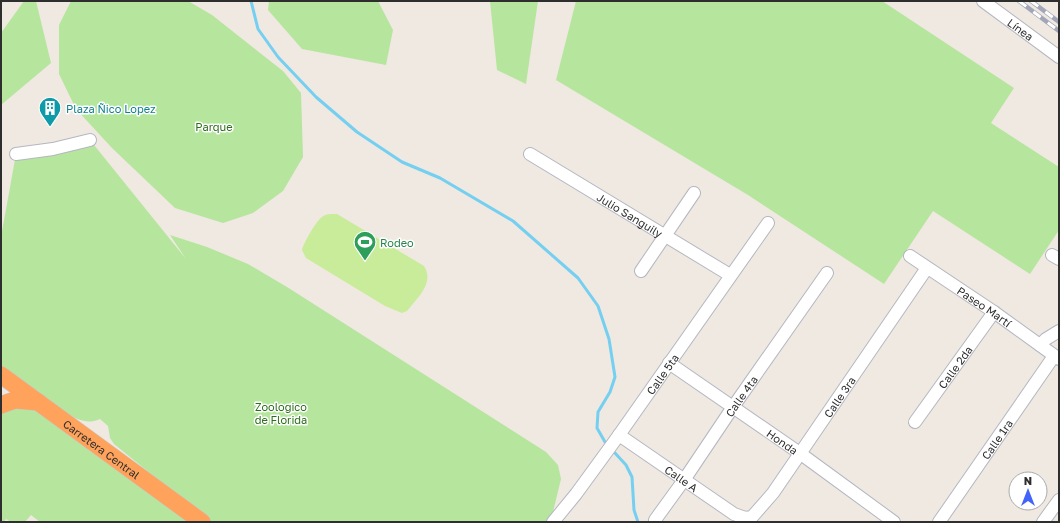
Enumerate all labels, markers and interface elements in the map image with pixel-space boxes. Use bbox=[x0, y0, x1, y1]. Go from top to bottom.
street label: Línea bbox=[1005, 15, 1036, 43]
building icon: Plaza Ñico Lopez bbox=[37, 95, 63, 128]
place label: Plaza Ñico Lopez bbox=[66, 102, 156, 115]
park label: Parque bbox=[195, 120, 233, 133]
street label: Julio Sanguily bbox=[595, 190, 665, 239]
sports icon: Rodeo bbox=[352, 229, 378, 262]
place label: Rodeo bbox=[380, 236, 414, 249]
street label: Paseo Martí bbox=[955, 283, 1015, 330]
street label: Calle 2da bbox=[935, 343, 974, 391]
street label: Calle 5ta bbox=[643, 351, 681, 397]
street label: Calle 4ta bbox=[722, 373, 760, 419]
street label: Calle 3ra bbox=[820, 374, 858, 420]
park label: Zoologico de Florida bbox=[255, 400, 307, 426]
street label: Carretera Central bbox=[61, 417, 143, 481]
street label: Calle 1ra bbox=[978, 417, 1015, 461]
street label: Honda bbox=[765, 426, 801, 457]
street label: Calle A bbox=[663, 462, 701, 494]
north arrow bbox=[1008, 471, 1048, 511]
text: N bbox=[1024, 474, 1032, 487]

